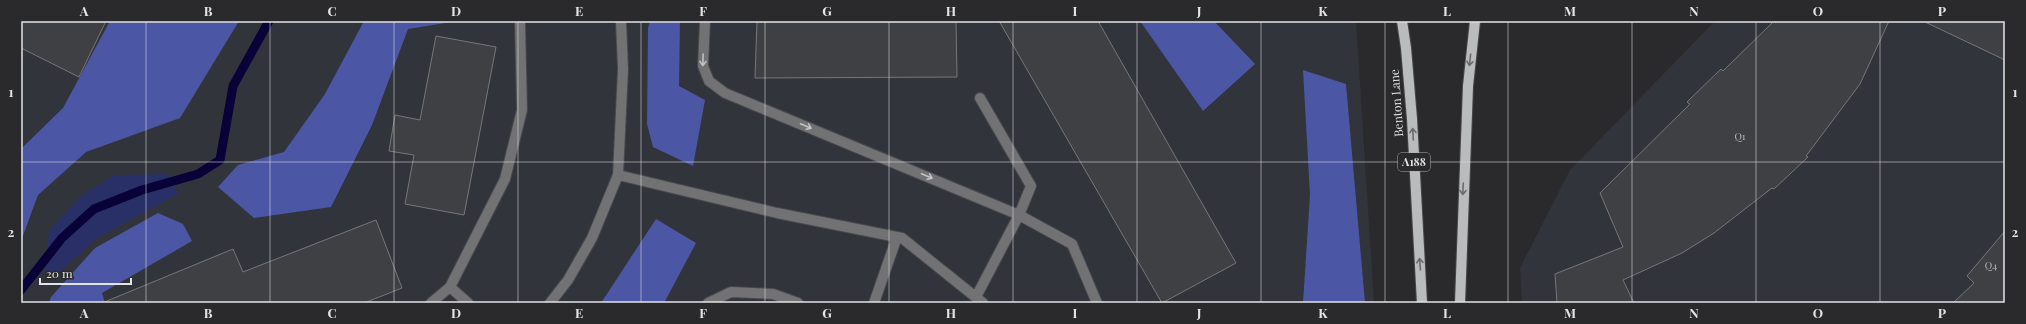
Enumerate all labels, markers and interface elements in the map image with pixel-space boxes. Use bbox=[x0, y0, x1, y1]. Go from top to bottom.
text: A bbox=[79, 2, 89, 19]
text: B bbox=[204, 2, 213, 19]
text: C bbox=[327, 2, 337, 19]
text: D bbox=[451, 2, 461, 19]
text: E bbox=[575, 2, 583, 19]
text: F bbox=[699, 2, 707, 19]
text: G bbox=[822, 2, 832, 19]
text: H bbox=[946, 2, 956, 19]
text: I bbox=[1073, 2, 1078, 19]
text: J bbox=[1196, 2, 1202, 19]
text: K bbox=[1318, 2, 1328, 19]
text: L bbox=[1443, 2, 1451, 19]
text: M bbox=[1564, 2, 1576, 19]
text: N bbox=[1689, 2, 1699, 19]
text: O bbox=[1813, 2, 1823, 19]
text: P bbox=[1938, 2, 1947, 19]
one-way arrow bbox=[700, 53, 707, 66]
one-way arrow bbox=[1467, 53, 1474, 66]
street label: Benton Lane bbox=[1386, 69, 1406, 138]
text: 1 bbox=[9, 83, 14, 100]
text: 1 bbox=[2013, 83, 2018, 100]
one-way arrow bbox=[800, 123, 812, 131]
one-way arrow bbox=[1409, 128, 1416, 141]
house number: Q1 bbox=[1734, 129, 1746, 143]
road number: A188 bbox=[1398, 153, 1430, 171]
one-way arrow bbox=[920, 173, 932, 180]
one-way arrow bbox=[1459, 182, 1466, 195]
text: 2 bbox=[8, 223, 15, 240]
text: 2 bbox=[2012, 223, 2019, 240]
one-way arrow bbox=[1416, 258, 1424, 271]
house number: Q4 bbox=[1985, 258, 1997, 272]
scale bar bbox=[40, 260, 131, 286]
text: 20 m bbox=[46, 265, 73, 281]
text: A bbox=[79, 304, 89, 321]
text: B bbox=[204, 304, 213, 321]
text: C bbox=[327, 304, 337, 321]
text: D bbox=[451, 304, 461, 321]
text: E bbox=[575, 304, 583, 321]
text: F bbox=[699, 304, 707, 321]
text: G bbox=[822, 304, 832, 321]
text: H bbox=[946, 304, 956, 321]
text: I bbox=[1073, 304, 1078, 321]
text: J bbox=[1196, 304, 1202, 321]
text: K bbox=[1318, 304, 1328, 321]
text: L bbox=[1443, 304, 1451, 321]
text: M bbox=[1564, 304, 1576, 321]
text: N bbox=[1689, 304, 1699, 321]
text: O bbox=[1813, 304, 1823, 321]
text: P bbox=[1938, 304, 1947, 321]

